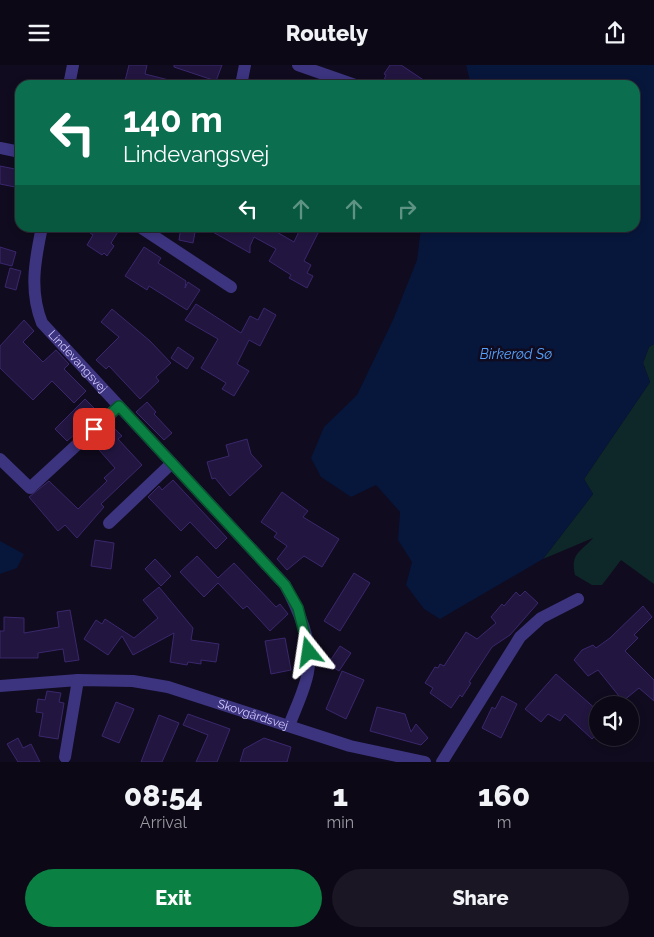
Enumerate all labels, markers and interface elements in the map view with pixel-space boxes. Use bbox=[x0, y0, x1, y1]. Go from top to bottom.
icon: menu bbox=[25, 19, 53, 47]
icon: share bbox=[601, 19, 629, 47]
text: Routely bbox=[286, 20, 368, 46]
text: 140 m bbox=[123, 99, 223, 140]
icon: left bbox=[40, 100, 105, 165]
text: Lindevangsvej bbox=[123, 141, 269, 167]
icon: left bbox=[234, 195, 262, 223]
icon: ahead bbox=[287, 195, 315, 223]
icon: ahead bbox=[340, 195, 368, 223]
icon: right bbox=[393, 195, 421, 223]
street label: Lindevangsvej bbox=[45, 327, 110, 395]
water label: Birkerød Sø bbox=[480, 346, 552, 362]
pin bbox=[73, 408, 115, 450]
icon: arrive bbox=[80, 415, 108, 443]
position arrow bbox=[282, 625, 334, 677]
map controls bbox=[589, 696, 639, 746]
button: sound bbox=[589, 696, 639, 746]
street label: Skovgårdsvej bbox=[216, 697, 290, 733]
text: 08:54 bbox=[124, 778, 203, 813]
text: 1 bbox=[333, 778, 348, 813]
text: 160 bbox=[478, 778, 530, 813]
text: Arrival bbox=[140, 813, 187, 832]
text: min bbox=[327, 813, 354, 832]
text: m bbox=[497, 813, 511, 832]
button: Exit bbox=[25, 869, 322, 927]
button: Share bbox=[332, 869, 629, 927]

